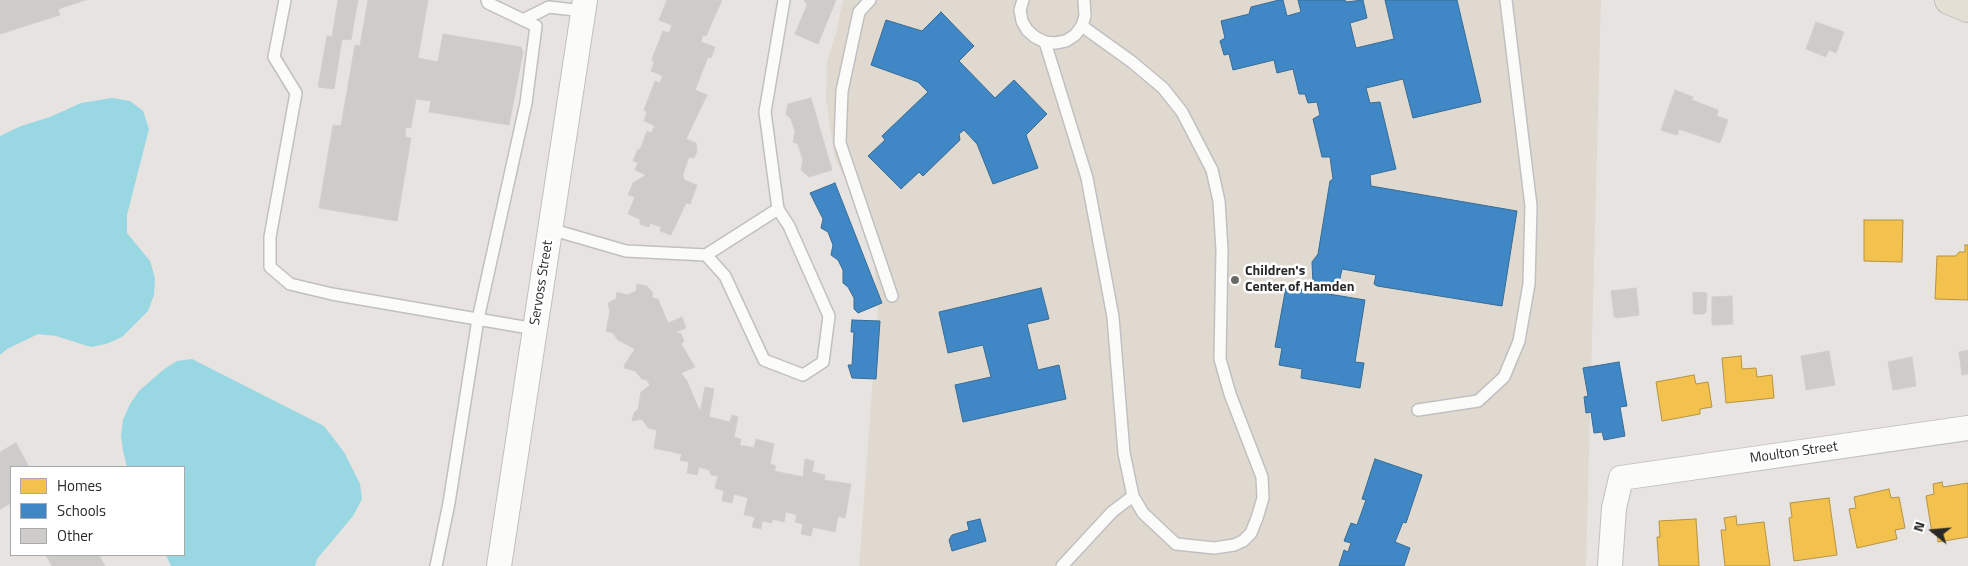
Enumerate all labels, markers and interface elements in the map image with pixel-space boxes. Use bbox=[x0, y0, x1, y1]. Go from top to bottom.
street label: Servoss Street bbox=[527, 239, 557, 327]
place label: Children's Center of Hamden bbox=[1245, 264, 1354, 296]
marker: Children's Center of Hamden bbox=[1229, 274, 1241, 286]
street label: Moulton Street bbox=[1749, 439, 1839, 467]
legend bbox=[10, 466, 185, 556]
text: Homes bbox=[57, 474, 102, 497]
text: Schools bbox=[57, 499, 106, 522]
north arrow bbox=[1908, 506, 1958, 556]
text: N bbox=[1907, 519, 1930, 534]
text: Other bbox=[57, 524, 93, 547]

